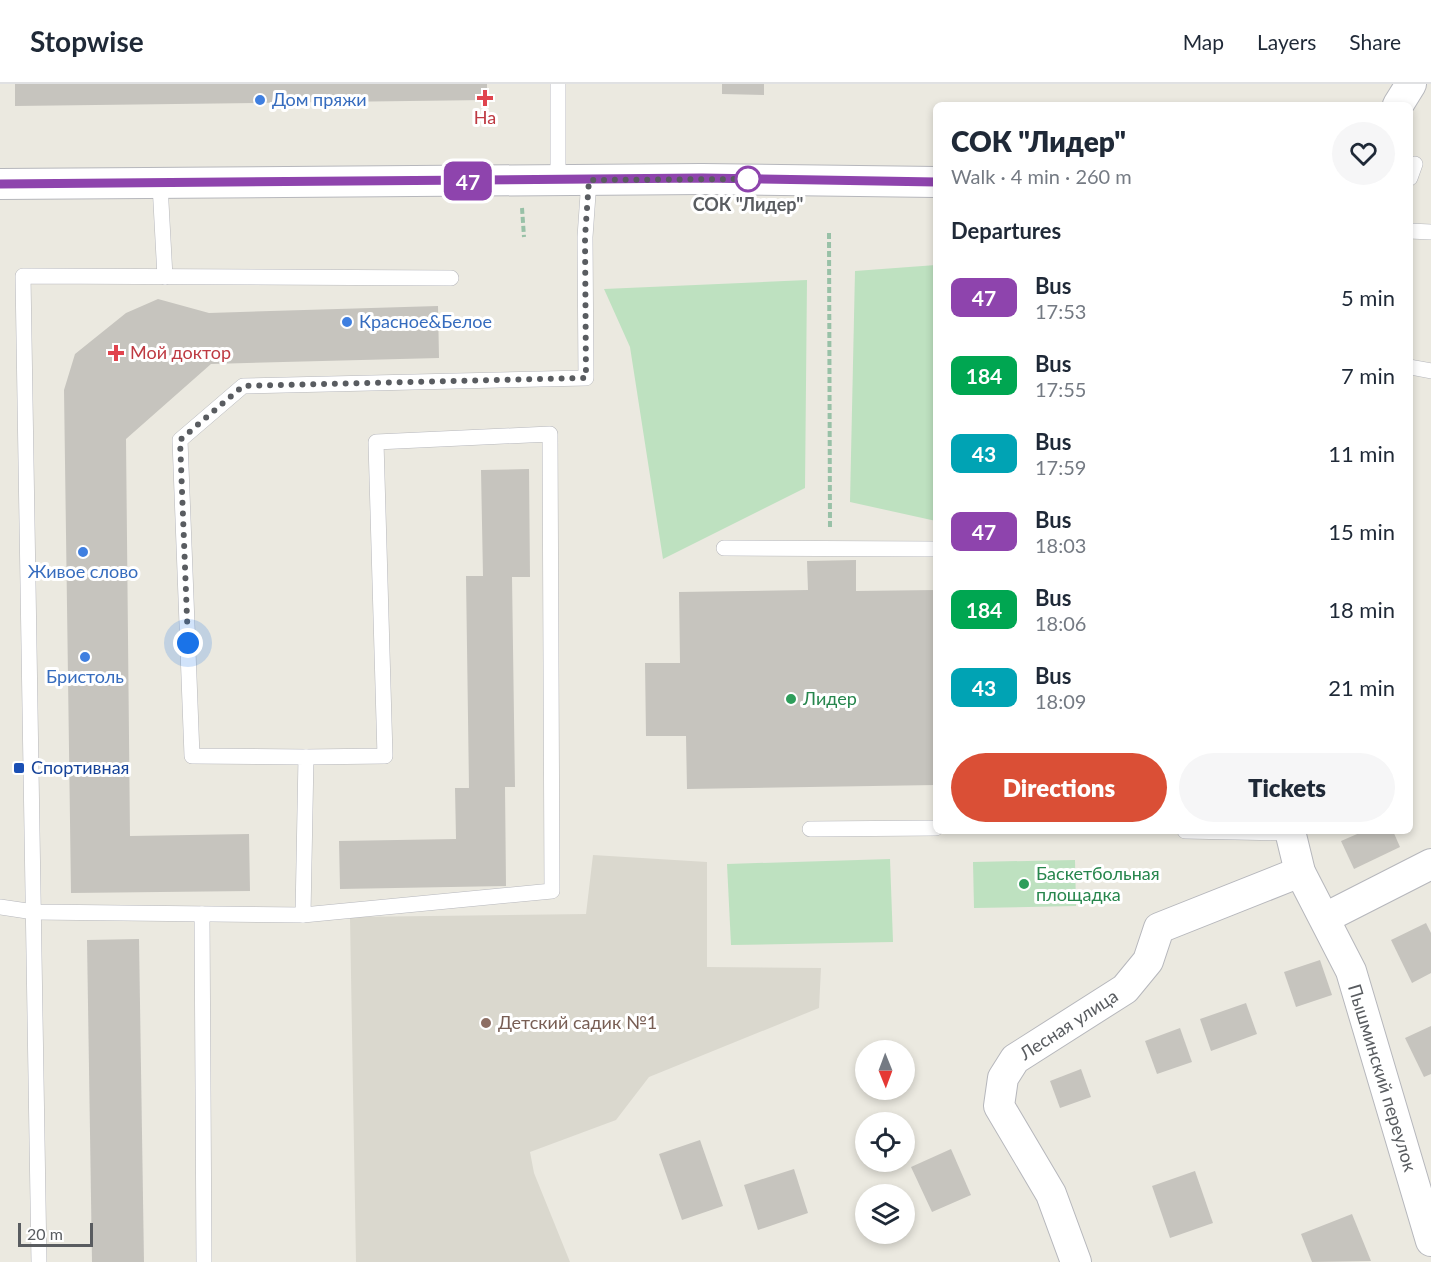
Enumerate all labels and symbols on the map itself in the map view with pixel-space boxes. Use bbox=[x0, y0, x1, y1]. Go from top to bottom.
place label: Дом пряжи bbox=[272, 88, 367, 110]
marker: На bbox=[478, 91, 492, 105]
marker: Дом пряжи bbox=[253, 93, 267, 107]
place label: На bbox=[474, 106, 496, 128]
line badge: 47 bbox=[441, 162, 495, 200]
marker: СОК "Лидер" bbox=[735, 166, 761, 192]
place label: СОК "Лидер" bbox=[693, 193, 803, 215]
place label: Красное&Белое bbox=[359, 310, 492, 332]
marker: Красное&Белое bbox=[340, 315, 354, 329]
place label: Мой доктор bbox=[130, 341, 231, 363]
marker: Мой доктор bbox=[107, 344, 125, 362]
marker: Живое слово bbox=[76, 545, 90, 559]
place label: Живое слово bbox=[28, 560, 138, 582]
your location bbox=[173, 628, 203, 658]
marker: Бристоль bbox=[78, 650, 92, 664]
place label: Бристоль bbox=[46, 665, 124, 687]
place label: Лидер bbox=[802, 687, 857, 709]
marker: Лидер bbox=[784, 692, 798, 706]
place label: Спортивная bbox=[31, 756, 130, 778]
marker: Спортивная bbox=[12, 761, 26, 775]
place label: Баскетбольная площадка bbox=[1036, 862, 1160, 905]
marker: Баскетбольная площадка bbox=[1017, 877, 1031, 891]
street label: Пышминский переулок bbox=[1344, 981, 1422, 1175]
street label: Лесная улица bbox=[1014, 984, 1122, 1065]
place label: Детский садик №1 bbox=[498, 1011, 657, 1033]
marker: Детский садик №1 bbox=[479, 1016, 493, 1030]
north arrow bbox=[855, 1040, 915, 1100]
scale bar bbox=[18, 1220, 93, 1248]

